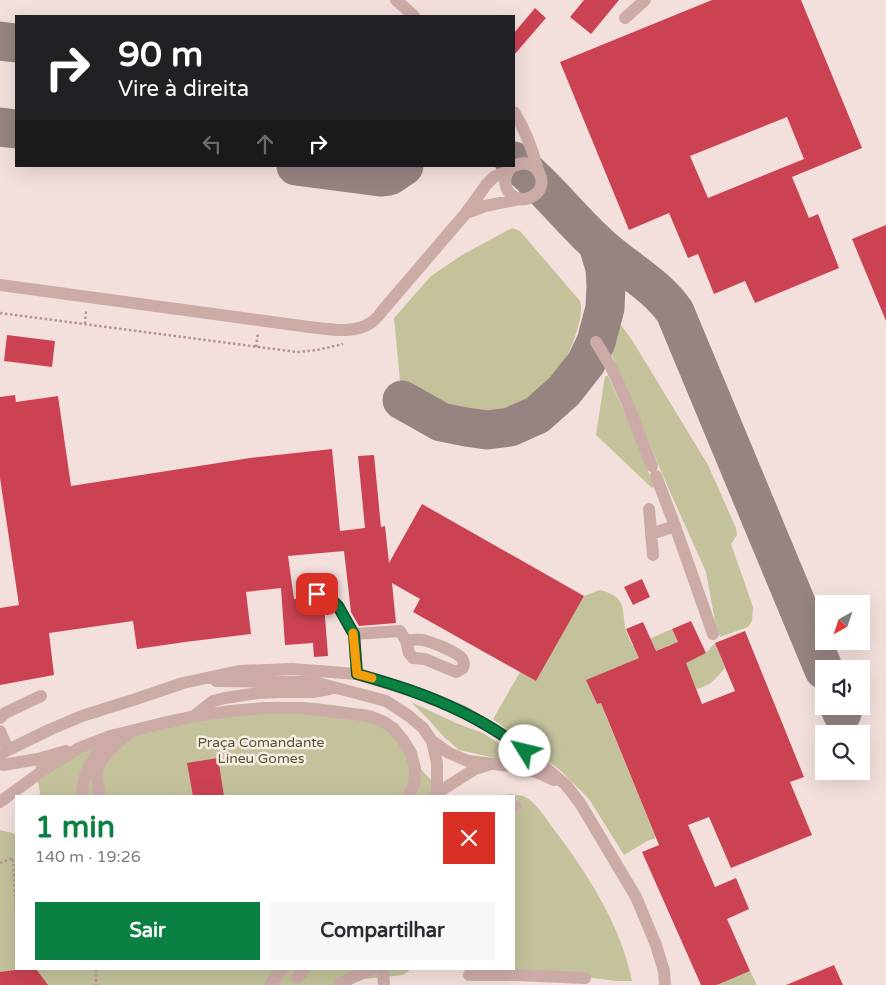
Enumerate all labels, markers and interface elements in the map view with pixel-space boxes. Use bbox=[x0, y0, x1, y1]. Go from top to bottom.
text: 90 m bbox=[118, 34, 203, 76]
icon: right bbox=[35, 35, 100, 100]
text: Vire à direita bbox=[118, 76, 249, 102]
icon: left bbox=[198, 130, 226, 158]
icon: ahead bbox=[251, 130, 279, 158]
icon: right bbox=[304, 130, 332, 158]
pin bbox=[296, 573, 338, 615]
icon: arrive bbox=[303, 580, 331, 608]
north arrow bbox=[815, 595, 870, 650]
map controls bbox=[815, 595, 870, 780]
button: sound bbox=[815, 660, 870, 715]
position arrow bbox=[498, 724, 550, 776]
button: search bbox=[815, 725, 870, 780]
park label: Praça Comandante Lineu Gomes bbox=[198, 734, 325, 767]
text: 1 min bbox=[35, 809, 115, 846]
button: close bbox=[443, 812, 495, 864]
text: 140 m · 19:26 bbox=[35, 847, 141, 867]
button: Sair bbox=[35, 902, 260, 960]
button: Compartilhar bbox=[270, 902, 495, 960]

